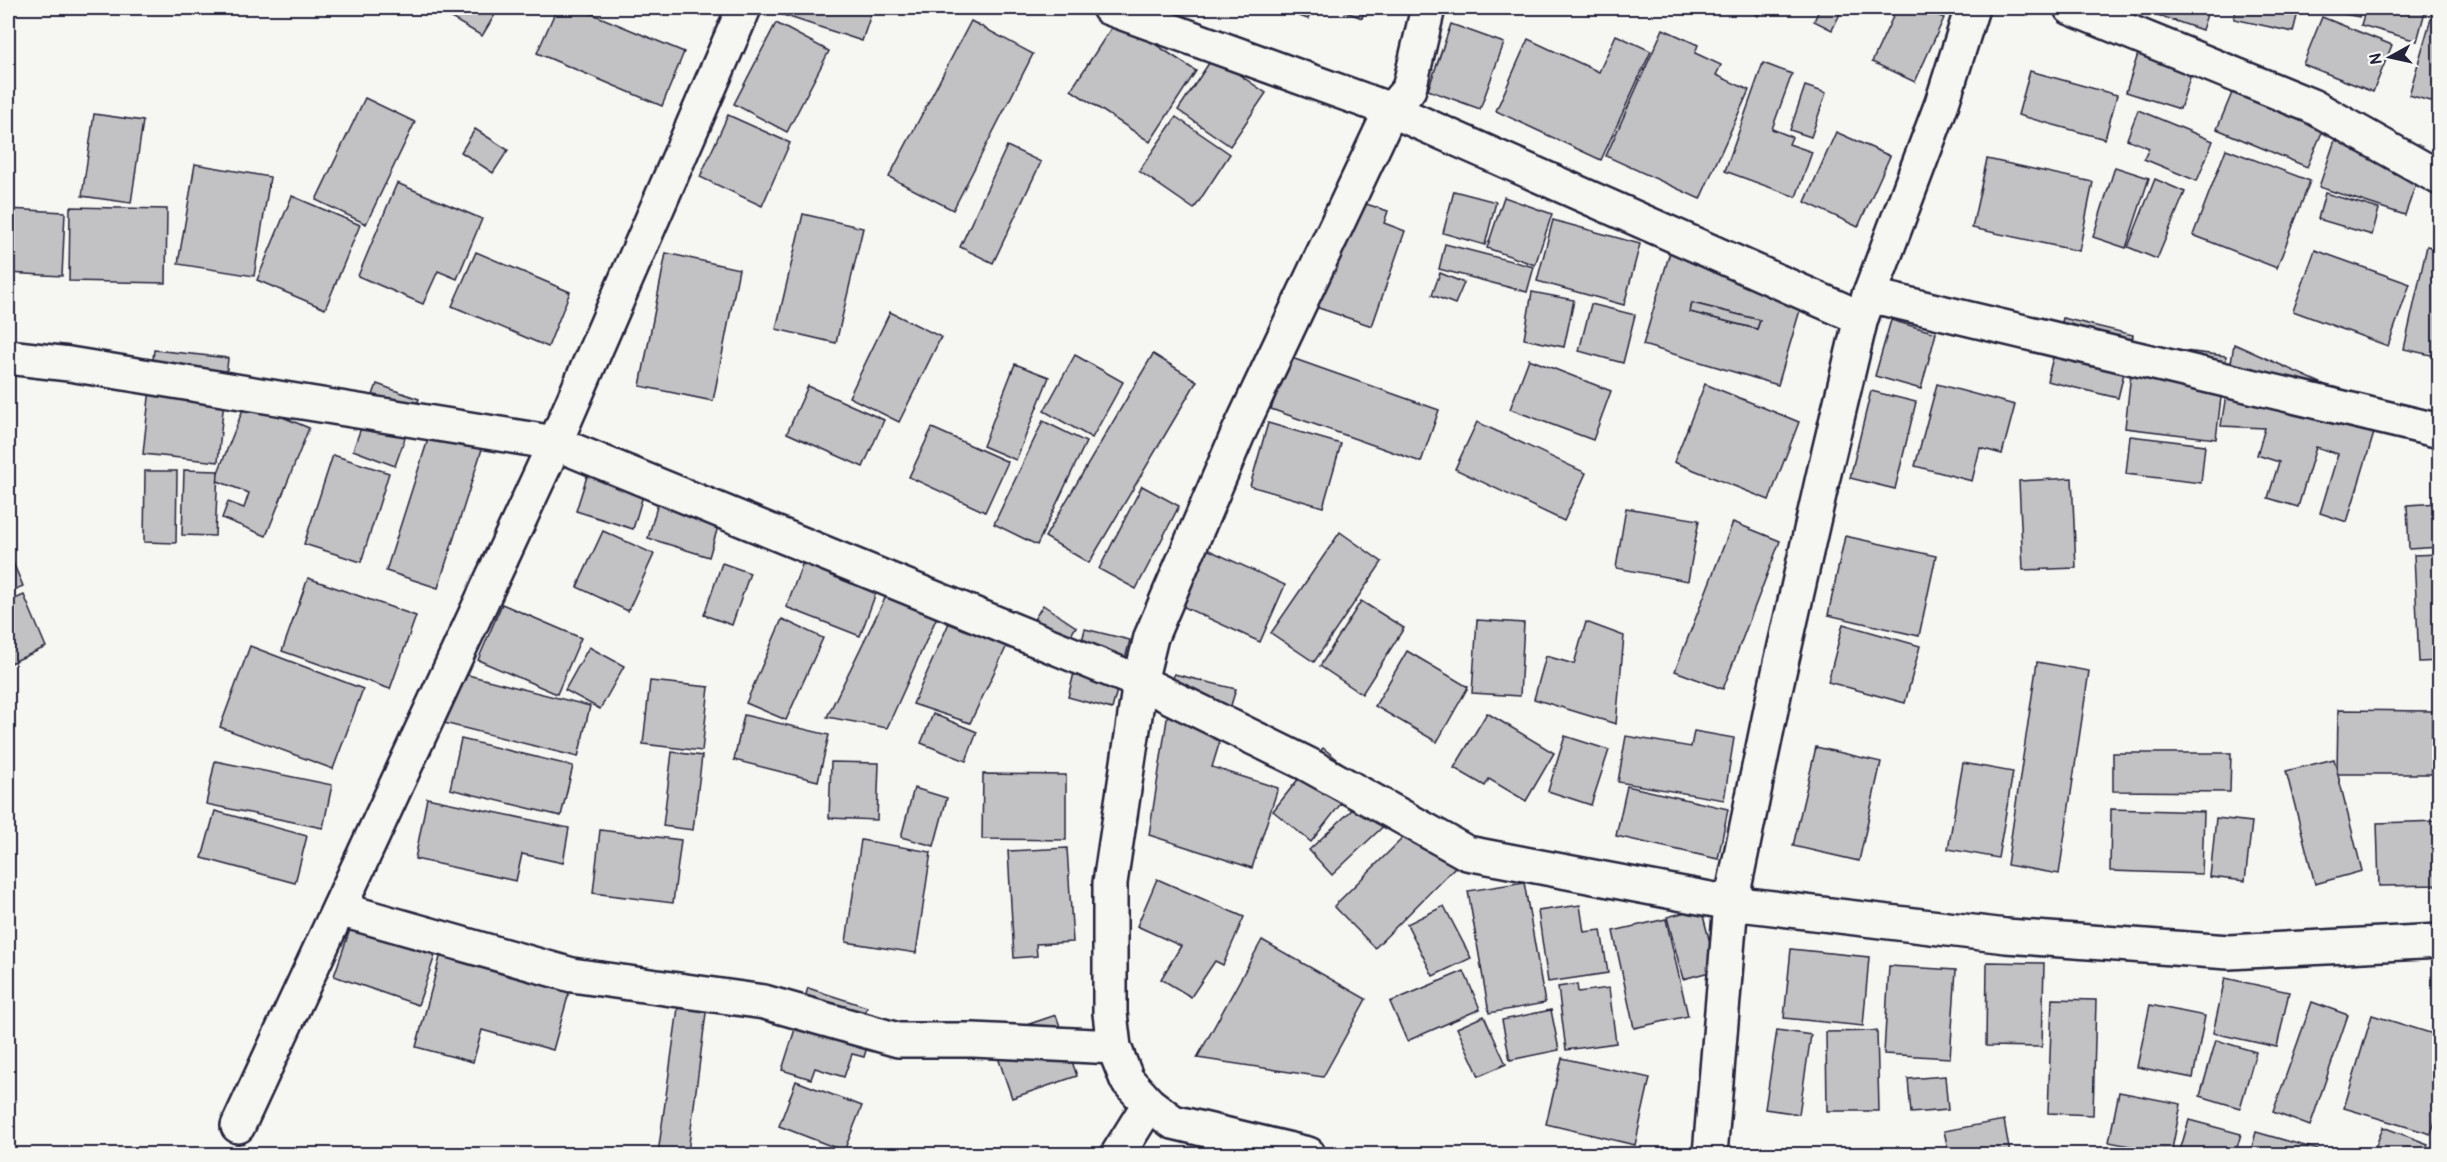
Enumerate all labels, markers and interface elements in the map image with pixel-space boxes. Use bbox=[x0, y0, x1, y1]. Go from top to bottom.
north arrow bbox=[2360, 27, 2420, 87]
text: N bbox=[2365, 52, 2387, 66]

